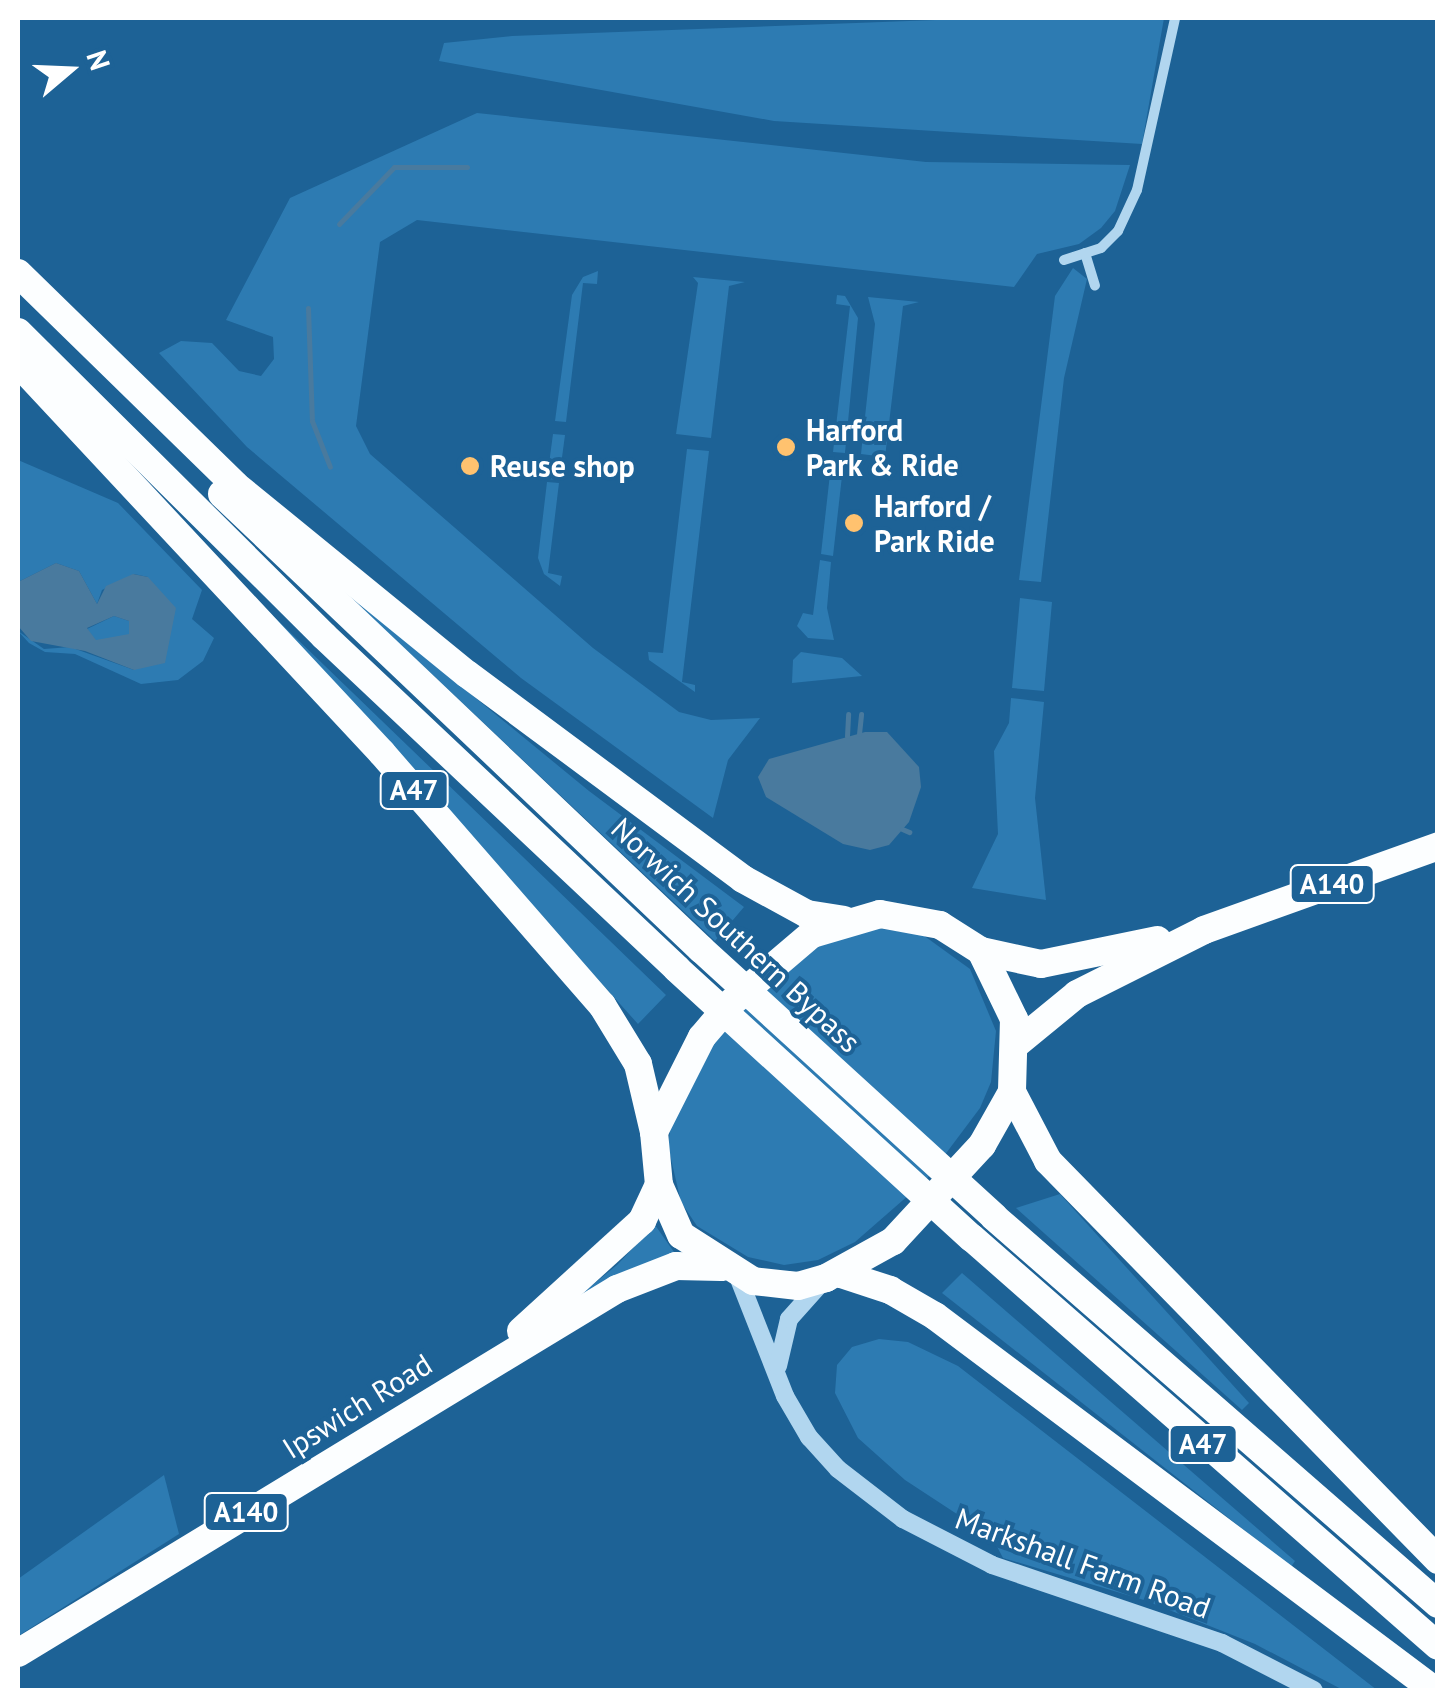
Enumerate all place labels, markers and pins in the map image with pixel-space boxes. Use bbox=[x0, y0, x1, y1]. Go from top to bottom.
place label: Harford Park & Ride bbox=[806, 412, 960, 482]
marker: Harford Park & Ride bbox=[775, 436, 797, 458]
place label: Reuse shop bbox=[490, 448, 635, 484]
marker: Reuse shop bbox=[459, 455, 481, 477]
place label: Harford / Park Ride bbox=[874, 488, 996, 558]
marker: Harford / Park Ride bbox=[843, 512, 865, 534]

